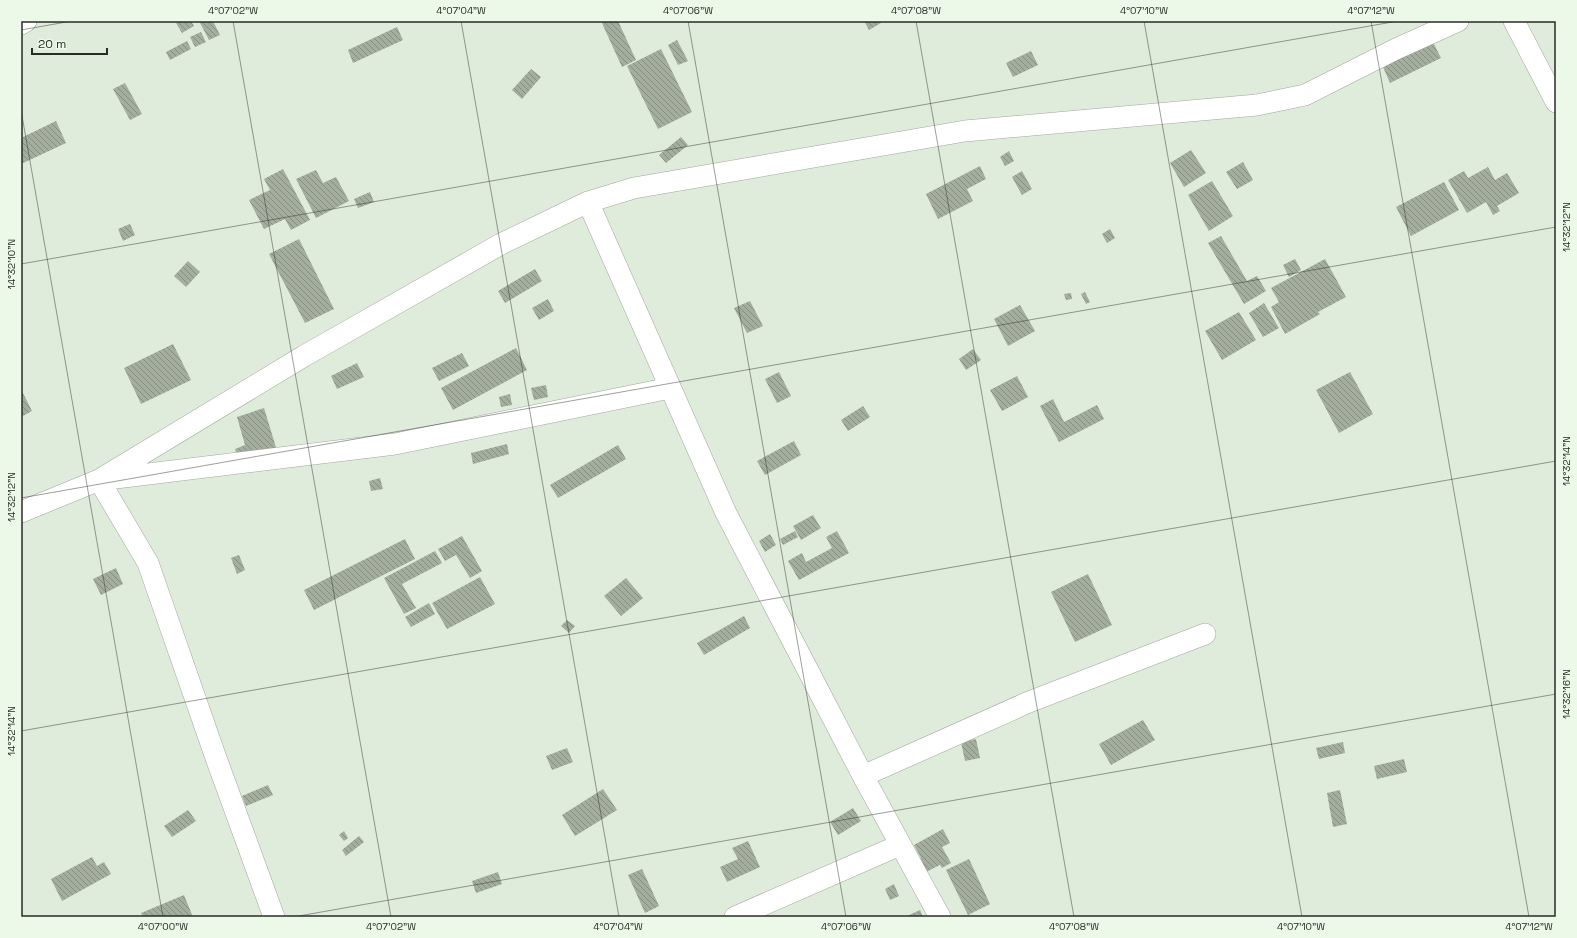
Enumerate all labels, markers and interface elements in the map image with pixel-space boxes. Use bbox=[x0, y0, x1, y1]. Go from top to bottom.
text: 4°07'02"W bbox=[208, 4, 258, 17]
text: 4°07'04"W bbox=[436, 4, 486, 17]
text: 4°07'06"W bbox=[663, 4, 713, 17]
text: 4°07'08"W bbox=[891, 4, 941, 17]
text: 4°07'10"W bbox=[1120, 4, 1168, 17]
text: 4°07'12"W bbox=[1347, 4, 1395, 17]
scale bar bbox=[32, 30, 107, 56]
text: 20 m bbox=[38, 36, 66, 52]
text: 14°32'12"N bbox=[1560, 202, 1573, 252]
text: 14°32'10"N bbox=[5, 239, 18, 289]
text: 14°32'14"N bbox=[1560, 436, 1573, 486]
text: 14°32'12"N bbox=[5, 472, 18, 522]
text: 14°32'16"N bbox=[1560, 669, 1573, 719]
text: 14°32'14"N bbox=[5, 706, 18, 756]
text: 4°07'00"W bbox=[138, 920, 188, 933]
text: 4°07'02"W bbox=[366, 920, 416, 933]
text: 4°07'04"W bbox=[593, 920, 643, 933]
text: 4°07'06"W bbox=[821, 920, 871, 933]
text: 4°07'08"W bbox=[1049, 920, 1099, 933]
text: 4°07'10"W bbox=[1277, 920, 1325, 933]
text: 4°07'12"W bbox=[1505, 920, 1553, 933]

